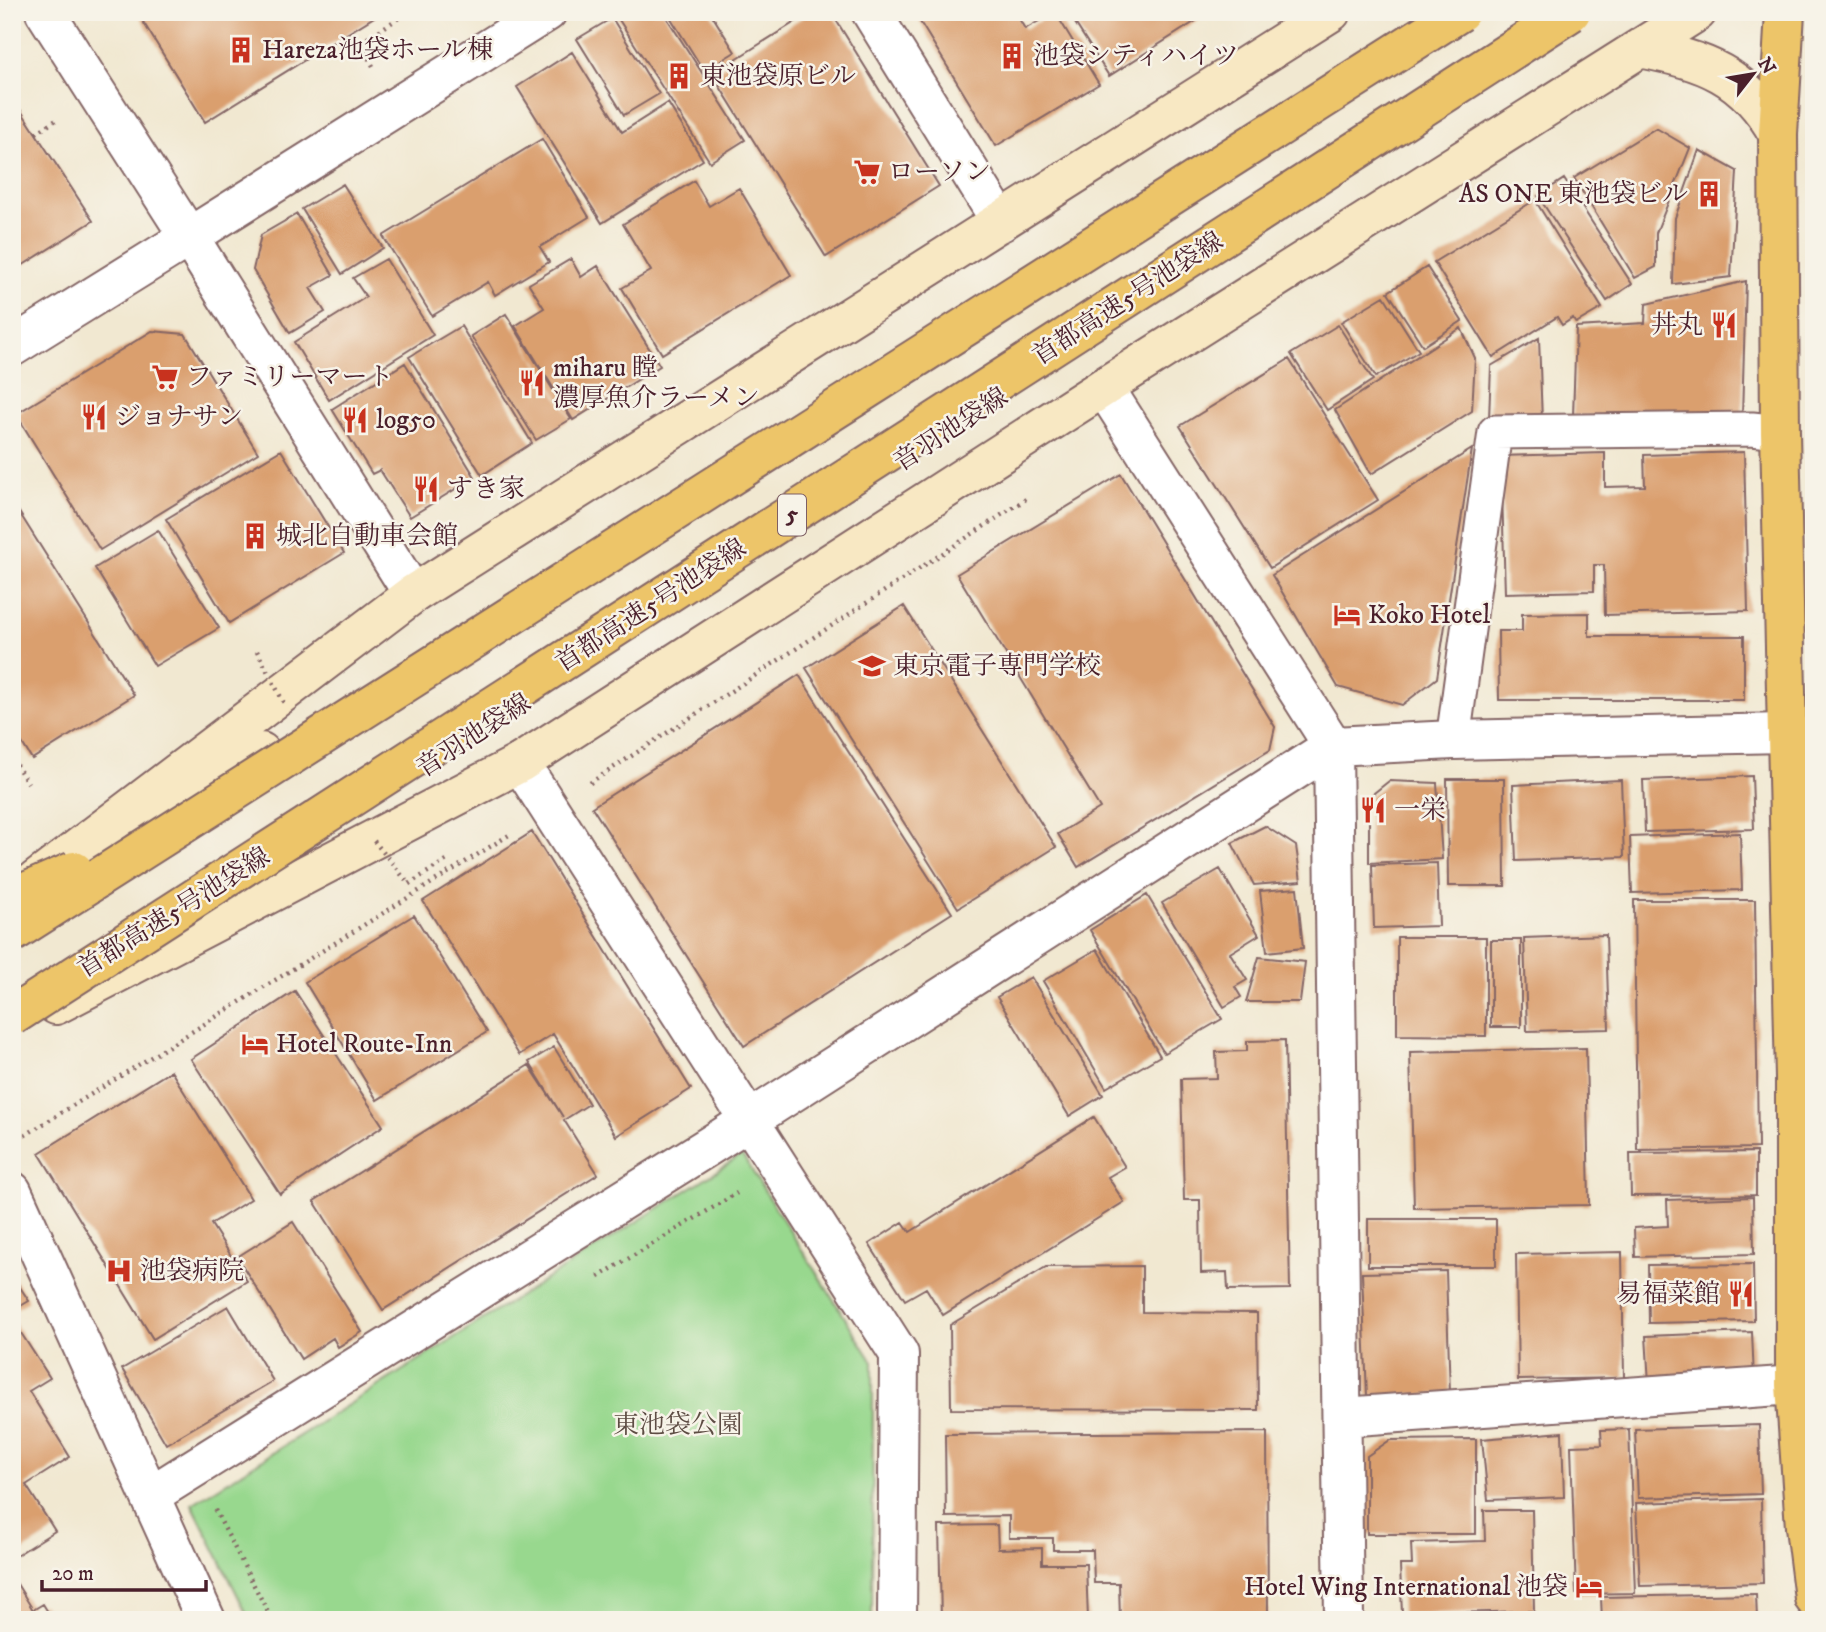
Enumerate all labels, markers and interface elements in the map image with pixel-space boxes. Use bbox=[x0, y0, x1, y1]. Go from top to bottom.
place label: Hareza池袋ホール棟 bbox=[262, 34, 493, 67]
building icon: Hareza池袋ホール棟 bbox=[226, 35, 256, 65]
north arrow bbox=[1717, 38, 1787, 108]
place label: 池袋シティハイツ bbox=[1033, 40, 1239, 73]
building icon: 池袋シティハイツ bbox=[997, 41, 1027, 71]
text: N bbox=[1752, 53, 1780, 79]
place label: 東池袋原ビル bbox=[700, 60, 856, 93]
building icon: 東池袋原ビル bbox=[664, 61, 694, 91]
place label: ローソン bbox=[888, 156, 991, 189]
supermarket icon: ローソン bbox=[852, 157, 882, 187]
place label: AS ONE 東池袋ビル bbox=[1459, 178, 1688, 211]
building icon: AS ONE 東池袋ビル bbox=[1694, 179, 1724, 209]
street label: 首都高速5号池袋線 bbox=[1026, 225, 1230, 373]
place label: 丼丸 bbox=[1651, 309, 1703, 342]
restaurant icon: 丼丸 bbox=[1709, 310, 1739, 340]
place label: miharu 瞠 濃厚魚介ラーメン bbox=[553, 352, 760, 415]
place label: ファミリーマート bbox=[186, 361, 393, 394]
supermarket icon: ファミリーマート bbox=[150, 362, 180, 392]
restaurant icon: miharu 瞠 濃厚魚介ラーメン bbox=[517, 368, 547, 398]
street label: 音羽池袋線 bbox=[887, 381, 1015, 479]
place label: ジョナサン bbox=[115, 401, 243, 434]
restaurant icon: ジョナサン bbox=[79, 402, 109, 432]
place label: log50 bbox=[376, 404, 436, 437]
restaurant icon: log50 bbox=[340, 405, 370, 435]
place label: すき家 bbox=[447, 473, 525, 506]
restaurant icon: すき家 bbox=[411, 474, 441, 504]
road number: 5 bbox=[778, 494, 806, 536]
place label: 城北自動車会館 bbox=[276, 520, 458, 553]
building icon: 城北自動車会館 bbox=[240, 521, 270, 551]
street label: 首都高速5号池袋線 bbox=[549, 532, 753, 680]
place label: Koko Hotel bbox=[1368, 599, 1491, 632]
hotel icon: Koko Hotel bbox=[1332, 600, 1362, 630]
place label: 東京電子専門学校 bbox=[893, 650, 1101, 683]
school or university icon: 東京電子専門学校 bbox=[857, 651, 887, 681]
street label: 音羽池袋線 bbox=[410, 687, 538, 785]
place label: 一栄 bbox=[1394, 794, 1446, 827]
restaurant icon: 一栄 bbox=[1358, 795, 1388, 825]
street label: 首都高速5号池袋線 bbox=[72, 840, 276, 986]
place label: Hotel Route-Inn bbox=[276, 1028, 453, 1061]
hotel icon: Hotel Route-Inn bbox=[240, 1029, 270, 1059]
place label: 池袋病院 bbox=[140, 1255, 244, 1288]
hospital icon: 池袋病院 bbox=[104, 1256, 134, 1286]
place label: 易福菜館 bbox=[1616, 1278, 1720, 1311]
restaurant icon: 易福菜館 bbox=[1726, 1279, 1756, 1309]
park label: 東池袋公園 bbox=[613, 1409, 743, 1442]
scale bar bbox=[42, 1548, 206, 1592]
text: 20 m bbox=[52, 1561, 94, 1587]
place label: Hotel Wing International 池袋 bbox=[1244, 1571, 1568, 1604]
hotel icon: Hotel Wing International 池袋 bbox=[1574, 1572, 1604, 1602]

